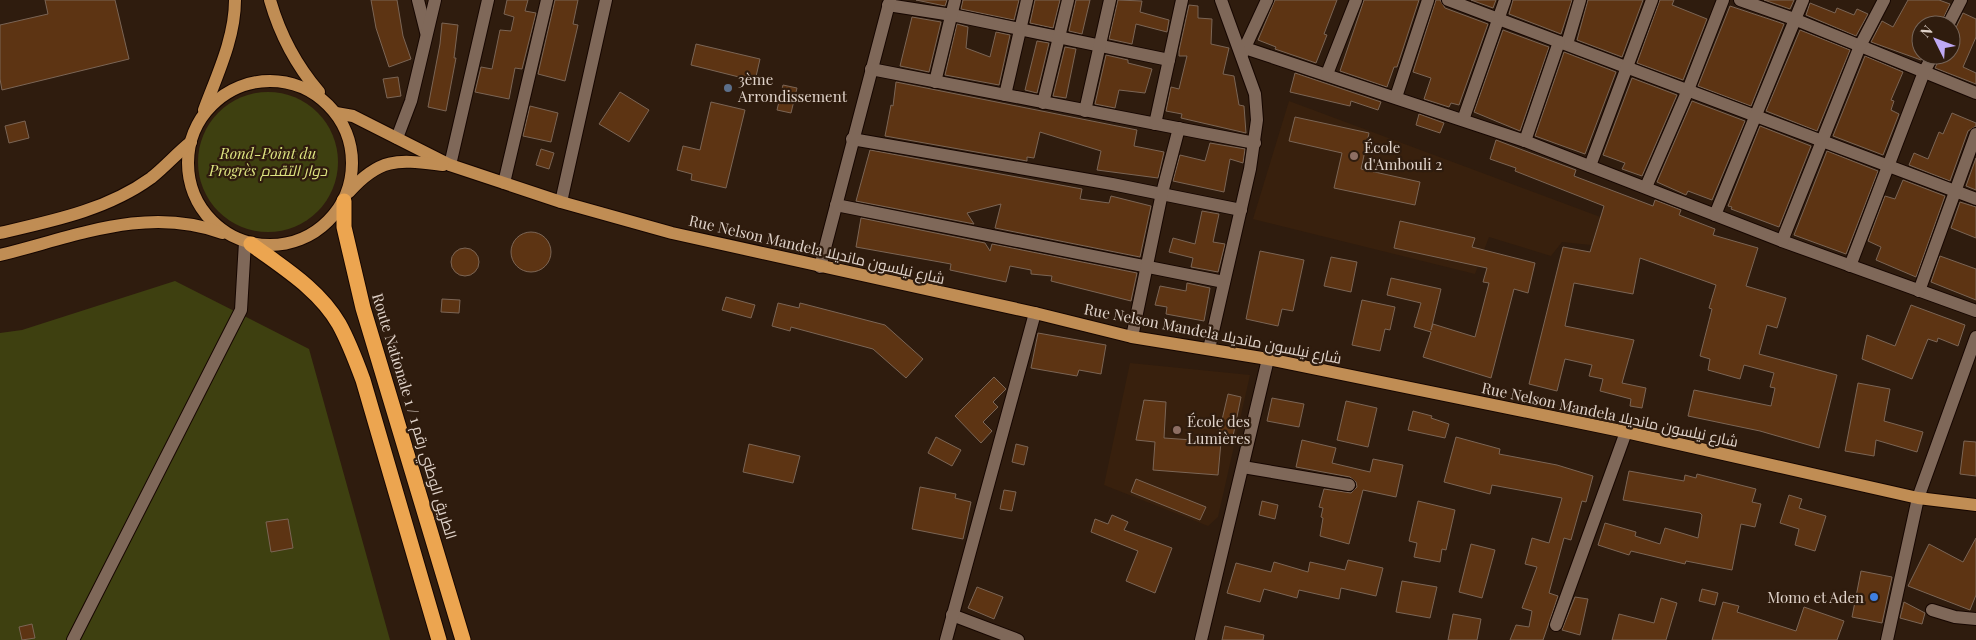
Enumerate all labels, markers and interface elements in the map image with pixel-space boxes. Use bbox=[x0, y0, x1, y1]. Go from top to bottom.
north arrow bbox=[1911, 15, 1961, 65]
text: N bbox=[1916, 21, 1936, 41]
place label: 3ème Arrondissement bbox=[737, 69, 848, 106]
marker: 3ème Arrondissement bbox=[722, 82, 734, 94]
place label: École d'Ambouli 2 bbox=[1364, 137, 1443, 174]
park label: Rond-Point du Progrès دوار التقدم bbox=[208, 143, 328, 181]
marker: École d'Ambouli 2 bbox=[1348, 150, 1360, 162]
street label: Rue Nelson Mandela شارع نيلسون مانديلا bbox=[687, 210, 947, 290]
street label: Route Nationale 1 / الطريق الوطني رقم 1 bbox=[365, 291, 462, 542]
street label: Rue Nelson Mandela شارع نيلسون مانديلا bbox=[1082, 298, 1343, 370]
street label: Rue Nelson Mandela شارع نيلسون مانديلا bbox=[1479, 377, 1740, 453]
place label: École des Lumières bbox=[1187, 411, 1251, 448]
marker: École des Lumières bbox=[1171, 424, 1183, 436]
place label: Momo et Aden bbox=[1767, 587, 1864, 607]
marker: Momo et Aden bbox=[1868, 591, 1880, 603]

